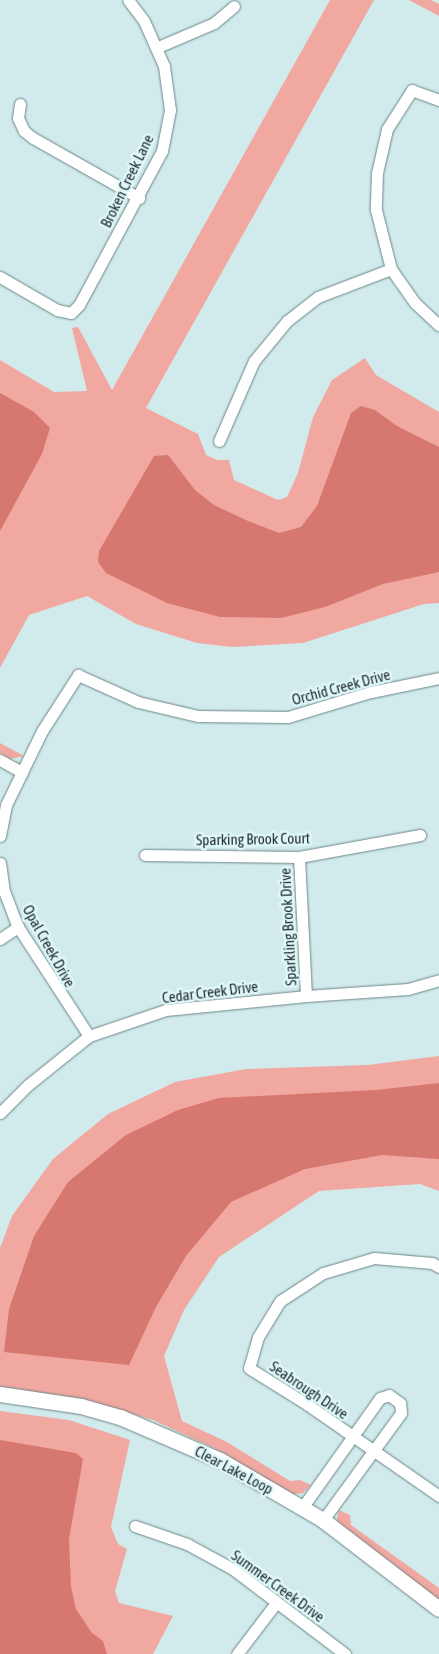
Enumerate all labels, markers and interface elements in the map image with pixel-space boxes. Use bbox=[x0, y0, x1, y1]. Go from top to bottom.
street label: Broken Creek Lane bbox=[97, 132, 157, 230]
street label: Orchid Creek Drive bbox=[290, 665, 392, 709]
street label: Sparking Brook Court bbox=[196, 829, 310, 849]
street label: Sparkling Brook Drive bbox=[276, 868, 300, 986]
street label: Opal Creek Drive bbox=[19, 902, 79, 990]
street label: Cedar Creek Drive bbox=[161, 977, 259, 1007]
street label: Seabrough Drive bbox=[266, 1357, 352, 1423]
street label: Clear Lake Loop bbox=[192, 1442, 276, 1498]
street label: Summer Creek Drive bbox=[228, 1546, 328, 1626]

